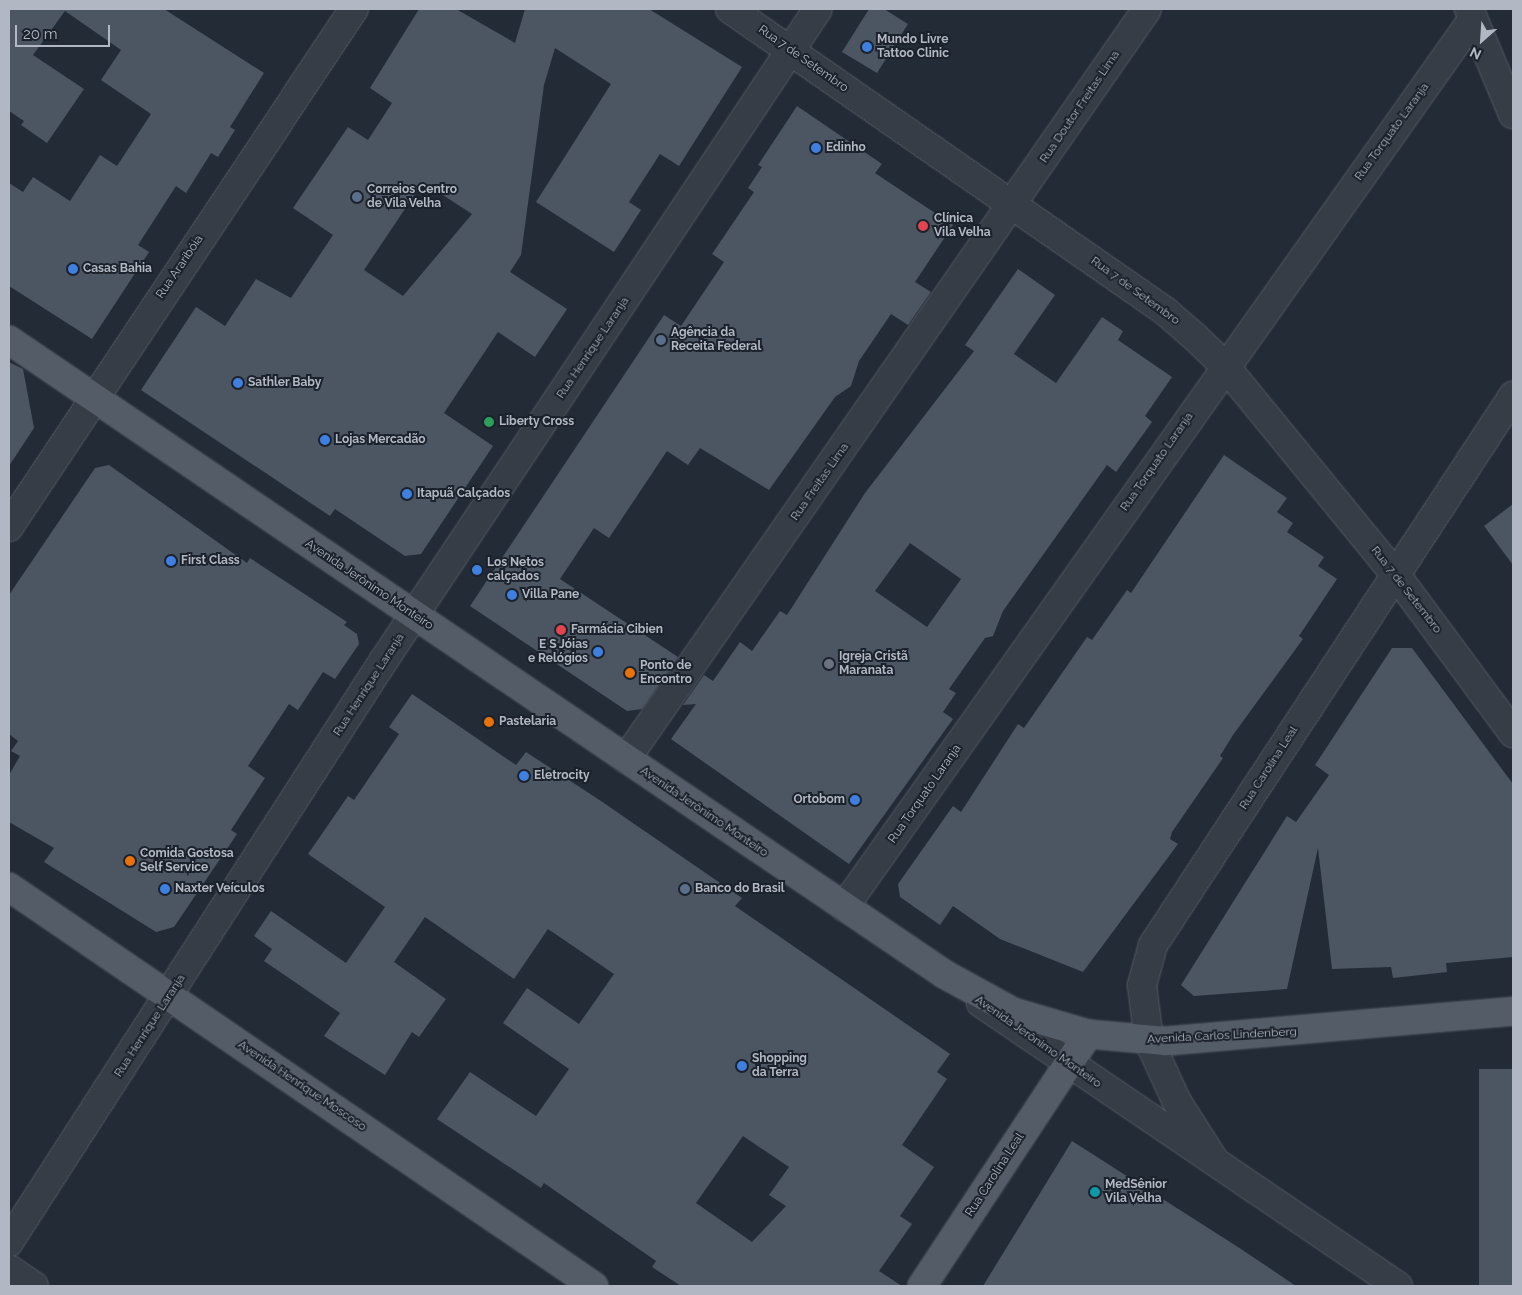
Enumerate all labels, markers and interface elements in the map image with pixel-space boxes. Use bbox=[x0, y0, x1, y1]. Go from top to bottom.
scale bar bbox=[18, 15, 112, 47]
north arrow bbox=[1457, 15, 1507, 65]
street label: Rua 7 de Setembro bbox=[755, 23, 851, 95]
text: 20 m bbox=[23, 25, 58, 43]
place label: Mundo Livre Tattoo Clinic bbox=[877, 33, 949, 61]
marker: Mundo Livre Tattoo Clinic bbox=[861, 41, 873, 53]
text: N bbox=[1467, 44, 1484, 63]
street label: Rua Doutor Freitas Lima bbox=[1037, 48, 1123, 166]
street label: Rua Torquato Laranja bbox=[1352, 80, 1432, 184]
place label: Edinho bbox=[826, 141, 866, 155]
marker: Edinho bbox=[810, 142, 822, 154]
place label: Correios Centro de Vila Velha bbox=[367, 183, 457, 211]
marker: Correios Centro de Vila Velha bbox=[351, 191, 363, 203]
place label: Clínica Vila Velha bbox=[934, 212, 991, 240]
marker: Clínica Vila Velha bbox=[916, 219, 930, 233]
street label: Rua Araribóia bbox=[153, 232, 207, 302]
street label: Rua 7 de Setembro bbox=[1088, 254, 1182, 328]
place label: Casas Bahia bbox=[83, 262, 152, 276]
marker: Casas Bahia bbox=[67, 263, 79, 275]
street label: Rua Henrique Laranja bbox=[554, 295, 632, 401]
place label: Agência da Receita Federal bbox=[671, 326, 761, 354]
marker: Agência da Receita Federal bbox=[655, 334, 667, 346]
place label: Sathler Baby bbox=[248, 376, 322, 390]
marker: Sathler Baby bbox=[232, 377, 244, 389]
street label: Rua Torquato Laranja bbox=[1117, 410, 1197, 514]
place label: Liberty Cross bbox=[499, 415, 574, 429]
marker: Liberty Cross bbox=[483, 416, 495, 428]
place label: Lojas Mercadão bbox=[335, 433, 426, 447]
marker: Lojas Mercadão bbox=[319, 434, 331, 446]
street label: Rua Freitas Lima bbox=[788, 440, 852, 524]
place label: Itapuã Calçados bbox=[417, 487, 510, 501]
marker: Itapuã Calçados bbox=[401, 488, 413, 500]
street label: Avenida Jerônimo Monteiro bbox=[302, 537, 436, 633]
street label: Rua 7 de Setembro bbox=[1368, 544, 1444, 636]
place label: First Class bbox=[181, 554, 240, 568]
marker: First Class bbox=[165, 555, 177, 567]
place label: Los Netos calçados bbox=[487, 556, 544, 584]
marker: Los Netos calçados bbox=[471, 564, 483, 576]
place label: Villa Pane bbox=[522, 588, 579, 602]
marker: Villa Pane bbox=[506, 589, 518, 601]
place label: Farmácia Cibien bbox=[571, 623, 663, 637]
marker: Farmácia Cibien bbox=[555, 624, 567, 636]
street label: Rua Henrique Laranja bbox=[330, 631, 408, 739]
place label: E S Jóias e Relógios bbox=[528, 638, 588, 666]
marker: E S Jóias e Relógios bbox=[592, 646, 604, 658]
place label: Igreja Cristã Maranata bbox=[839, 650, 908, 678]
marker: Igreja Cristã Maranata bbox=[823, 658, 835, 670]
place label: Ponto de Encontro bbox=[640, 659, 692, 687]
marker: Ponto de Encontro bbox=[624, 667, 636, 679]
place label: Pastelaria bbox=[499, 715, 556, 729]
marker: Pastelaria bbox=[483, 716, 495, 728]
street label: Rua Carolina Leal bbox=[1237, 724, 1301, 812]
street label: Rua Torquato Laranja bbox=[885, 742, 965, 846]
street label: Avenida Jerônimo Monteiro bbox=[637, 764, 771, 860]
place label: Eletrocity bbox=[534, 769, 590, 783]
marker: Eletrocity bbox=[518, 770, 530, 782]
place label: Ortobom bbox=[793, 793, 845, 807]
marker: Ortobom bbox=[849, 794, 861, 806]
place label: Comida Gostosa Self Service bbox=[140, 847, 234, 875]
marker: Comida Gostosa Self Service bbox=[124, 855, 136, 867]
place label: Naxter Veículos bbox=[175, 882, 265, 896]
place label: Banco do Brasil bbox=[695, 882, 784, 896]
marker: Naxter Veículos bbox=[159, 883, 171, 895]
marker: Banco do Brasil bbox=[679, 883, 691, 895]
street label: Rua Henrique Laranja bbox=[111, 972, 189, 1080]
street label: Avenida Jerônimo Monteiro bbox=[972, 993, 1104, 1091]
street label: Avenida Carlos Lindenberg bbox=[1147, 1025, 1297, 1047]
street label: Avenida Henrique Moscoso bbox=[235, 1038, 369, 1134]
place label: Shopping da Terra bbox=[752, 1052, 807, 1080]
marker: Shopping da Terra bbox=[736, 1060, 748, 1072]
street label: Rua Carolina Leal bbox=[963, 1131, 1027, 1219]
place label: MedSênior Vila Velha bbox=[1105, 1178, 1167, 1206]
marker: MedSênior Vila Velha bbox=[1089, 1186, 1101, 1198]

